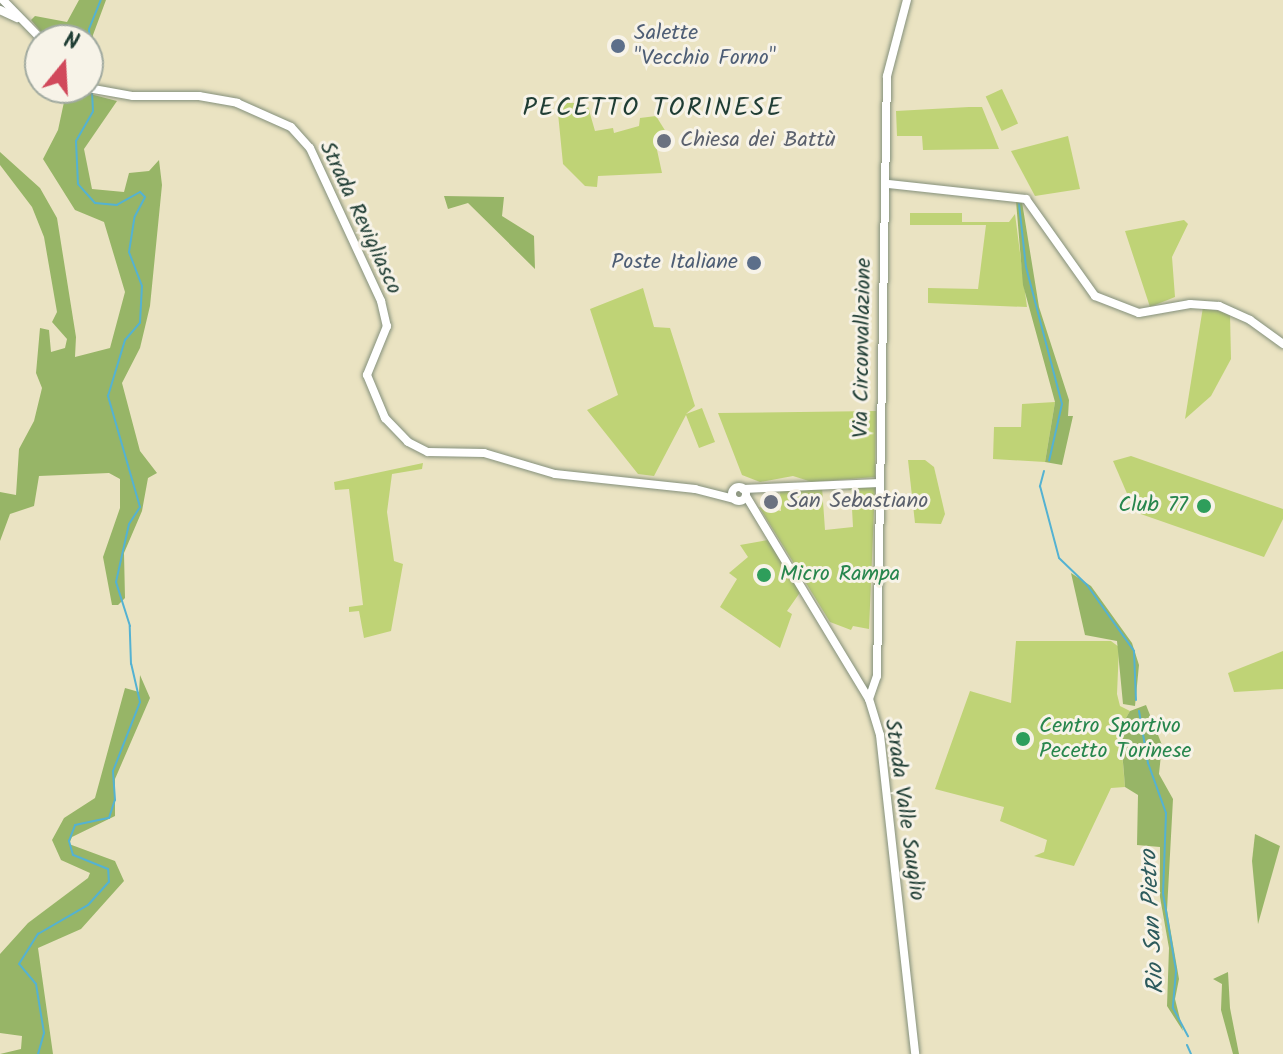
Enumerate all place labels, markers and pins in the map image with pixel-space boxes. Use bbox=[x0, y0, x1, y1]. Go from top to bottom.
place label: Salette "Vecchio Forno" bbox=[634, 20, 776, 72]
marker: Salette "Vecchio Forno" bbox=[609, 37, 627, 55]
place label: Chiesa dei Battù bbox=[680, 128, 835, 154]
marker: Chiesa dei Battù bbox=[655, 132, 673, 150]
place label: Poste Italiane bbox=[611, 250, 738, 276]
marker: Poste Italiane bbox=[745, 254, 763, 272]
place label: San Sebastiano bbox=[787, 489, 928, 515]
marker: San Sebastiano bbox=[762, 493, 780, 511]
place label: Club 77 bbox=[1118, 493, 1188, 519]
marker: Club 77 bbox=[1195, 497, 1213, 515]
place label: Micro Rampa bbox=[780, 562, 900, 588]
marker: Micro Rampa bbox=[755, 566, 773, 584]
place label: Centro Sportivo Pecetto Torinese bbox=[1039, 713, 1192, 764]
marker: Centro Sportivo Pecetto Torinese bbox=[1014, 730, 1032, 748]

